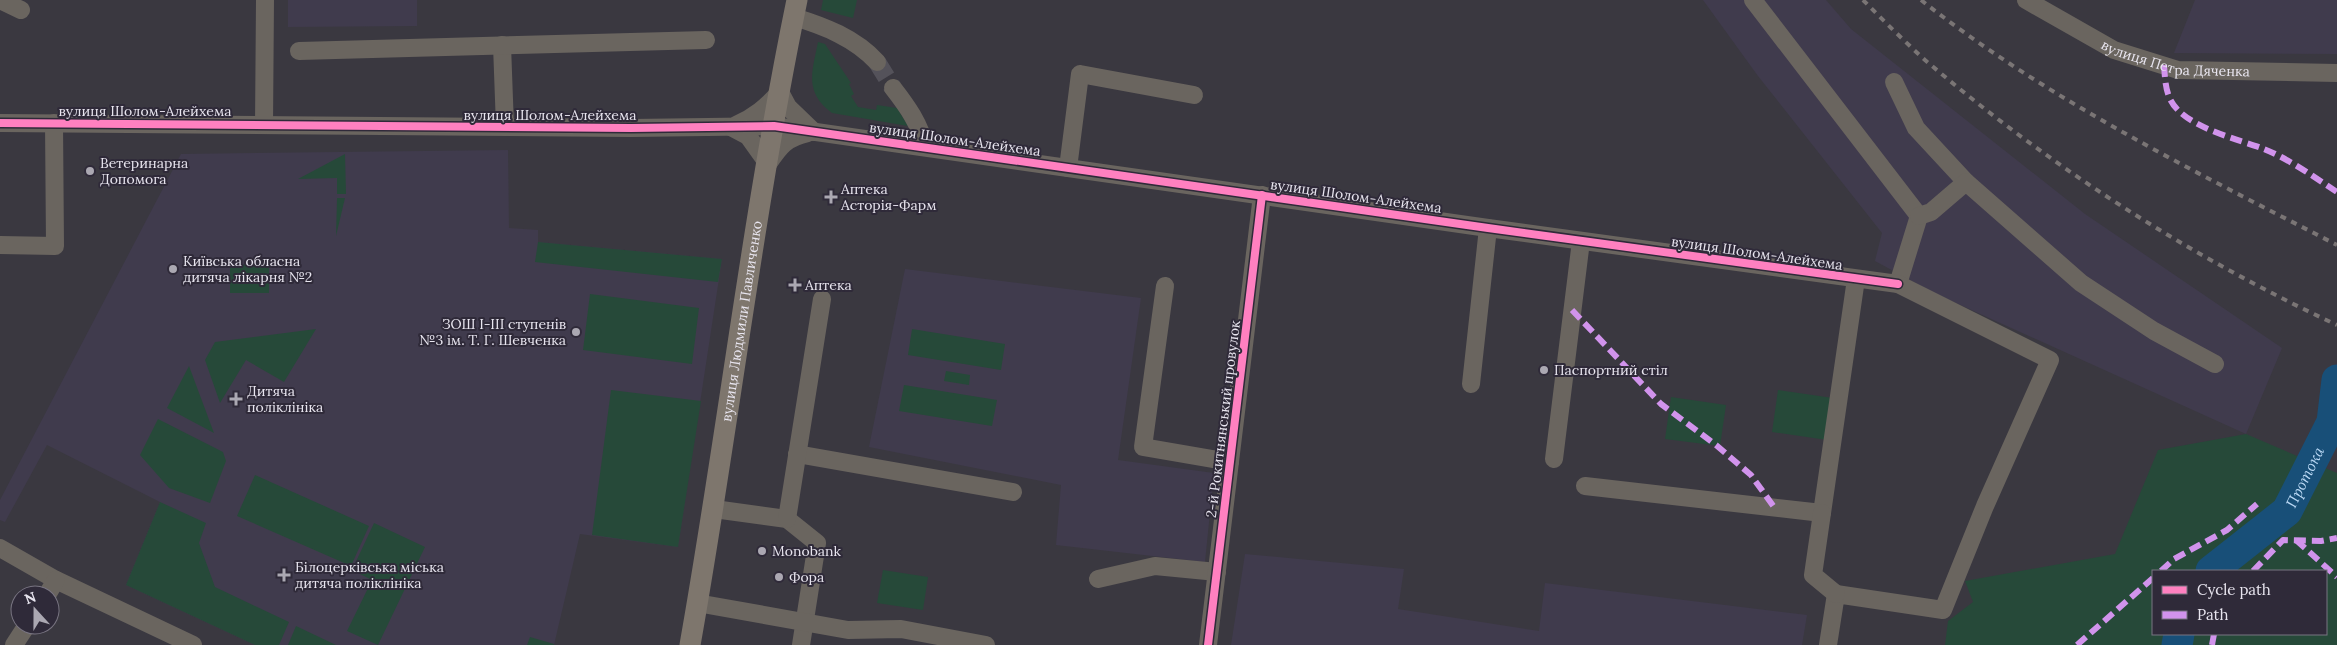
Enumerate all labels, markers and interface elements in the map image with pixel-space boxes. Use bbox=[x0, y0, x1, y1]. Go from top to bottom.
street label: вулиця Петра Дяченка bbox=[2098, 36, 2250, 80]
street label: вулиця Шолом-Алейхема bbox=[59, 102, 231, 120]
street label: вулиця Шолом-Алейхема bbox=[464, 106, 636, 124]
street label: вулиця Шолом-Алейхема bbox=[868, 118, 1042, 160]
place label: Ветеринарна Допомога bbox=[100, 154, 188, 188]
marker: Ветеринарна Допомога bbox=[84, 165, 96, 177]
street label: вулиця Шолом-Алейхема bbox=[1269, 175, 1443, 217]
place label: Аптека Асторія-Фарм bbox=[840, 180, 936, 214]
marker: Аптека Асторія-Фарм bbox=[825, 191, 837, 203]
street label: вулиця Людмили Павличенко bbox=[717, 219, 766, 423]
street label: вулиця Шолом-Алейхема bbox=[1670, 232, 1844, 274]
place label: Київська обласна дитяча лікарня №2 bbox=[183, 252, 312, 286]
marker: Київська обласна дитяча лікарня №2 bbox=[167, 263, 179, 275]
place label: Аптека bbox=[804, 276, 852, 294]
marker: Аптека bbox=[789, 279, 801, 291]
place label: ЗОШ І-ІІІ ступенів №3 ім. Т. Г. Шевченка bbox=[419, 315, 566, 349]
street label: 2-й Рокитнянський провулок bbox=[1202, 319, 1244, 519]
marker: ЗОШ І-ІІІ ступенів №3 ім. Т. Г. Шевченка bbox=[570, 326, 582, 338]
place label: Паспортний стіл bbox=[1554, 361, 1668, 379]
marker: Паспортний стіл bbox=[1538, 364, 1550, 376]
place label: Дитяча поліклініка bbox=[247, 382, 323, 416]
marker: Дитяча поліклініка bbox=[229, 392, 243, 406]
water label: Протока bbox=[2281, 443, 2328, 510]
place label: Monobank bbox=[772, 542, 842, 560]
marker: Monobank bbox=[756, 545, 768, 557]
place label: Білоцерківська міська дитяча поліклініка bbox=[295, 558, 444, 592]
marker: Білоцерківська міська дитяча поліклініка bbox=[277, 568, 291, 582]
place label: Фора bbox=[789, 568, 824, 586]
legend bbox=[2152, 570, 2327, 635]
marker: Фора bbox=[773, 571, 785, 583]
text: Cycle path bbox=[2197, 580, 2271, 599]
north arrow bbox=[10, 585, 60, 635]
text: N bbox=[22, 587, 39, 608]
text: Path bbox=[2197, 605, 2228, 624]

